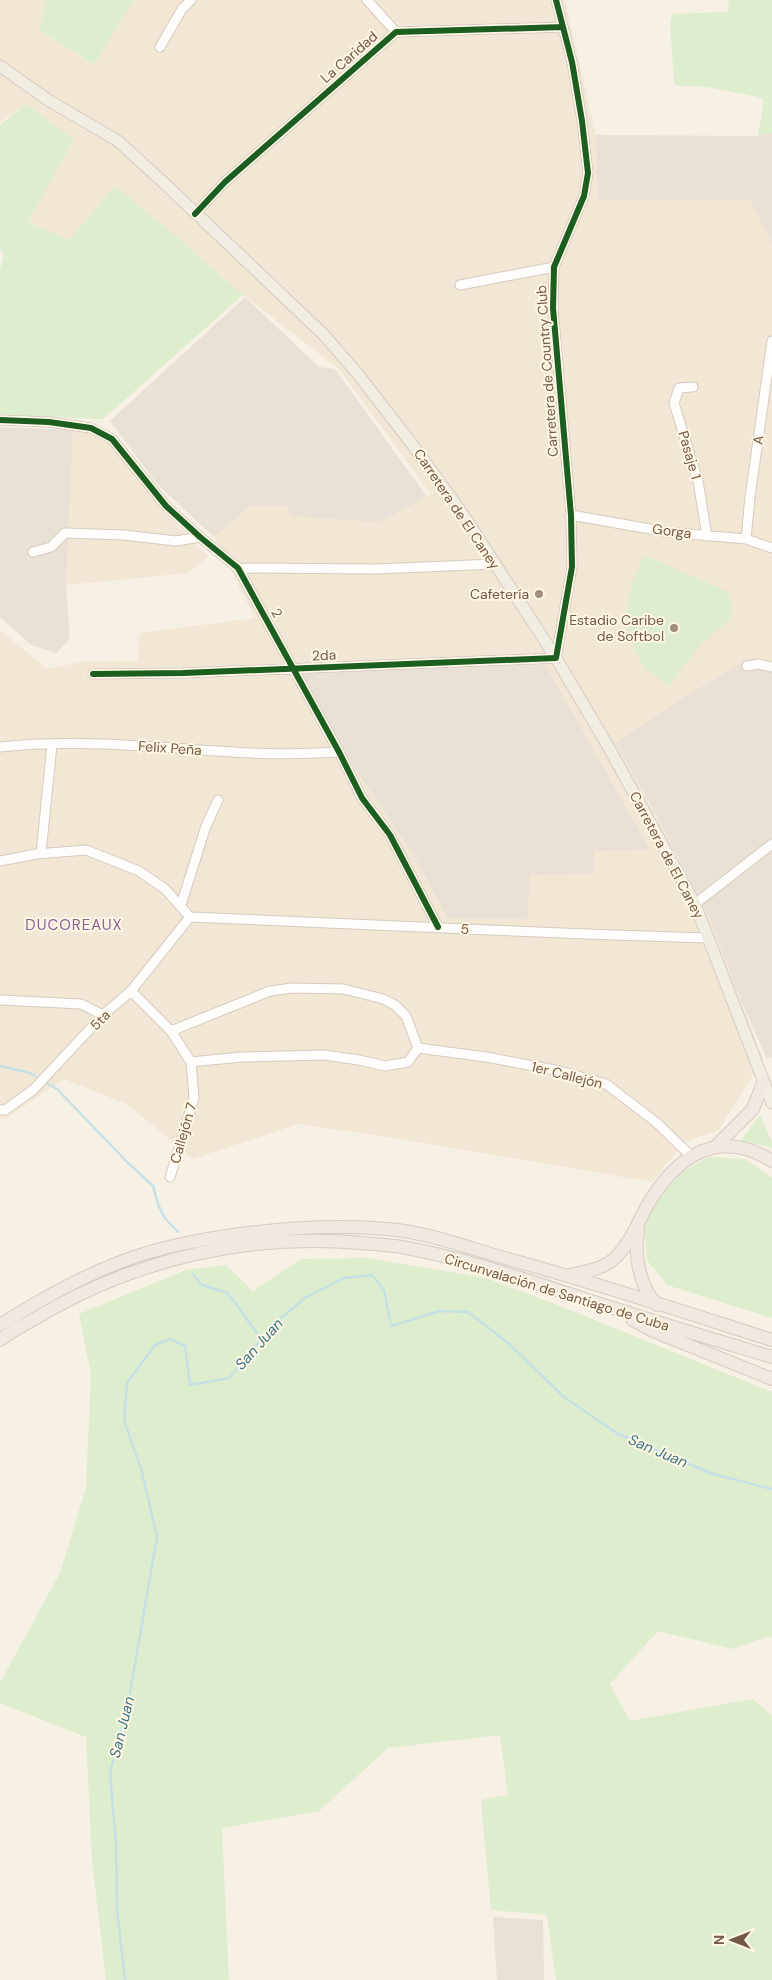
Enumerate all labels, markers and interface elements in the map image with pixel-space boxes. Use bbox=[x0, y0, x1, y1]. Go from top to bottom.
street label: La Caridad bbox=[317, 27, 381, 87]
street label: Carretera de Country Club bbox=[532, 284, 562, 458]
street label: Pasaje 1 bbox=[675, 429, 705, 481]
street label: A bbox=[748, 434, 768, 446]
street label: Carretera de El Caney bbox=[410, 445, 504, 573]
street label: Gorga bbox=[651, 520, 693, 542]
place label: Cafetería bbox=[470, 585, 529, 603]
marker: Cafetería bbox=[533, 588, 545, 600]
street label: 2 bbox=[267, 605, 287, 621]
place label: Estadio Caribe de Softbol bbox=[569, 611, 664, 645]
marker: Estadio Caribe de Softbol bbox=[668, 622, 680, 634]
street label: 2da bbox=[312, 646, 336, 664]
street label: Felix Peña bbox=[138, 737, 202, 759]
street label: Carretera de El Caney bbox=[626, 788, 708, 922]
district label: DUCOREAUX bbox=[25, 915, 123, 935]
street label: 5 bbox=[460, 920, 470, 938]
street label: 5ta bbox=[86, 1006, 114, 1034]
street label: 1er Callejón bbox=[529, 1057, 605, 1093]
street label: Callejón 7 bbox=[166, 1100, 200, 1166]
street label: Circunvalación de Santiago de Cuba bbox=[442, 1249, 672, 1335]
water label: San Juan bbox=[231, 1314, 288, 1374]
water label: San Juan bbox=[625, 1430, 691, 1473]
water label: San Juan bbox=[105, 1694, 139, 1760]
north arrow bbox=[707, 1915, 757, 1965]
text: N bbox=[710, 1935, 728, 1945]

